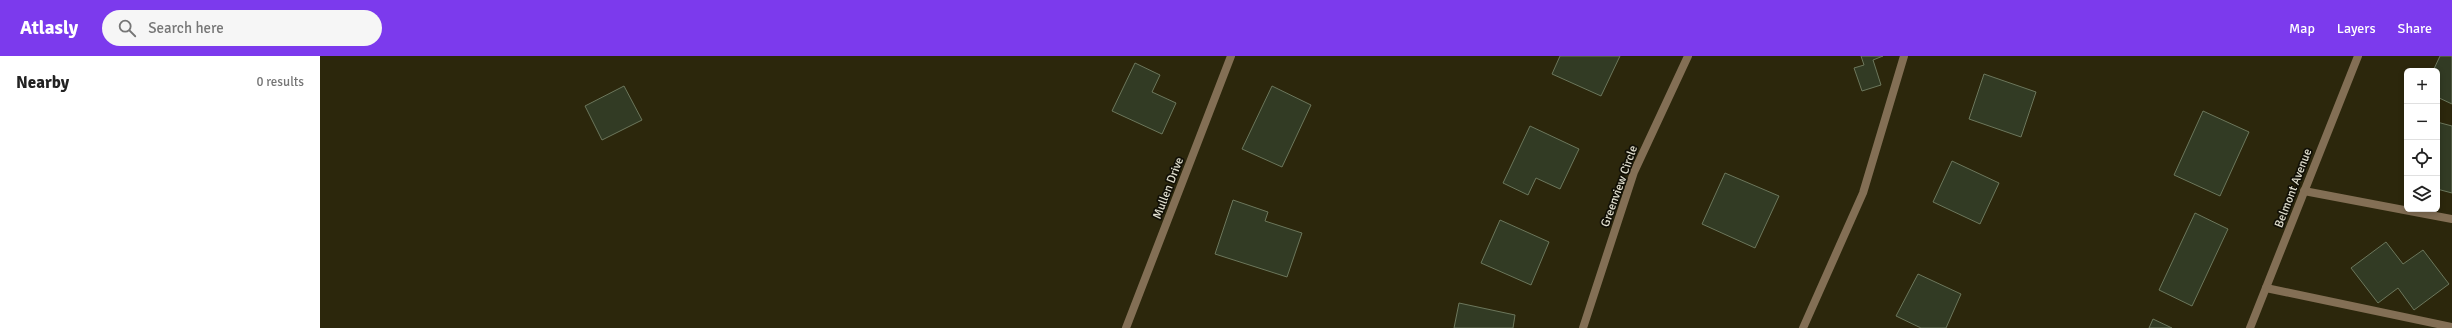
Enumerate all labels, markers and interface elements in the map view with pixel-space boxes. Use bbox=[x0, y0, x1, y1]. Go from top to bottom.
search box bbox=[102, 10, 382, 46]
text: Atlasly bbox=[20, 16, 78, 40]
icon: search bbox=[116, 17, 138, 39]
text: Search here bbox=[148, 19, 224, 37]
text: Map bbox=[2289, 20, 2315, 37]
text: Layers bbox=[2337, 20, 2376, 37]
text: Share bbox=[2398, 20, 2432, 37]
map controls bbox=[2404, 68, 2440, 212]
button: + bbox=[2404, 68, 2440, 104]
text: Nearby bbox=[16, 72, 69, 93]
text: 0 results bbox=[256, 74, 304, 90]
button: − bbox=[2404, 104, 2440, 140]
button: locate bbox=[2404, 140, 2440, 176]
street label: Greenview Circle bbox=[1598, 143, 1641, 229]
street label: Belmont Avenue bbox=[2272, 147, 2315, 230]
street label: Mullen Drive bbox=[1150, 155, 1187, 221]
button: layers bbox=[2404, 176, 2440, 212]

